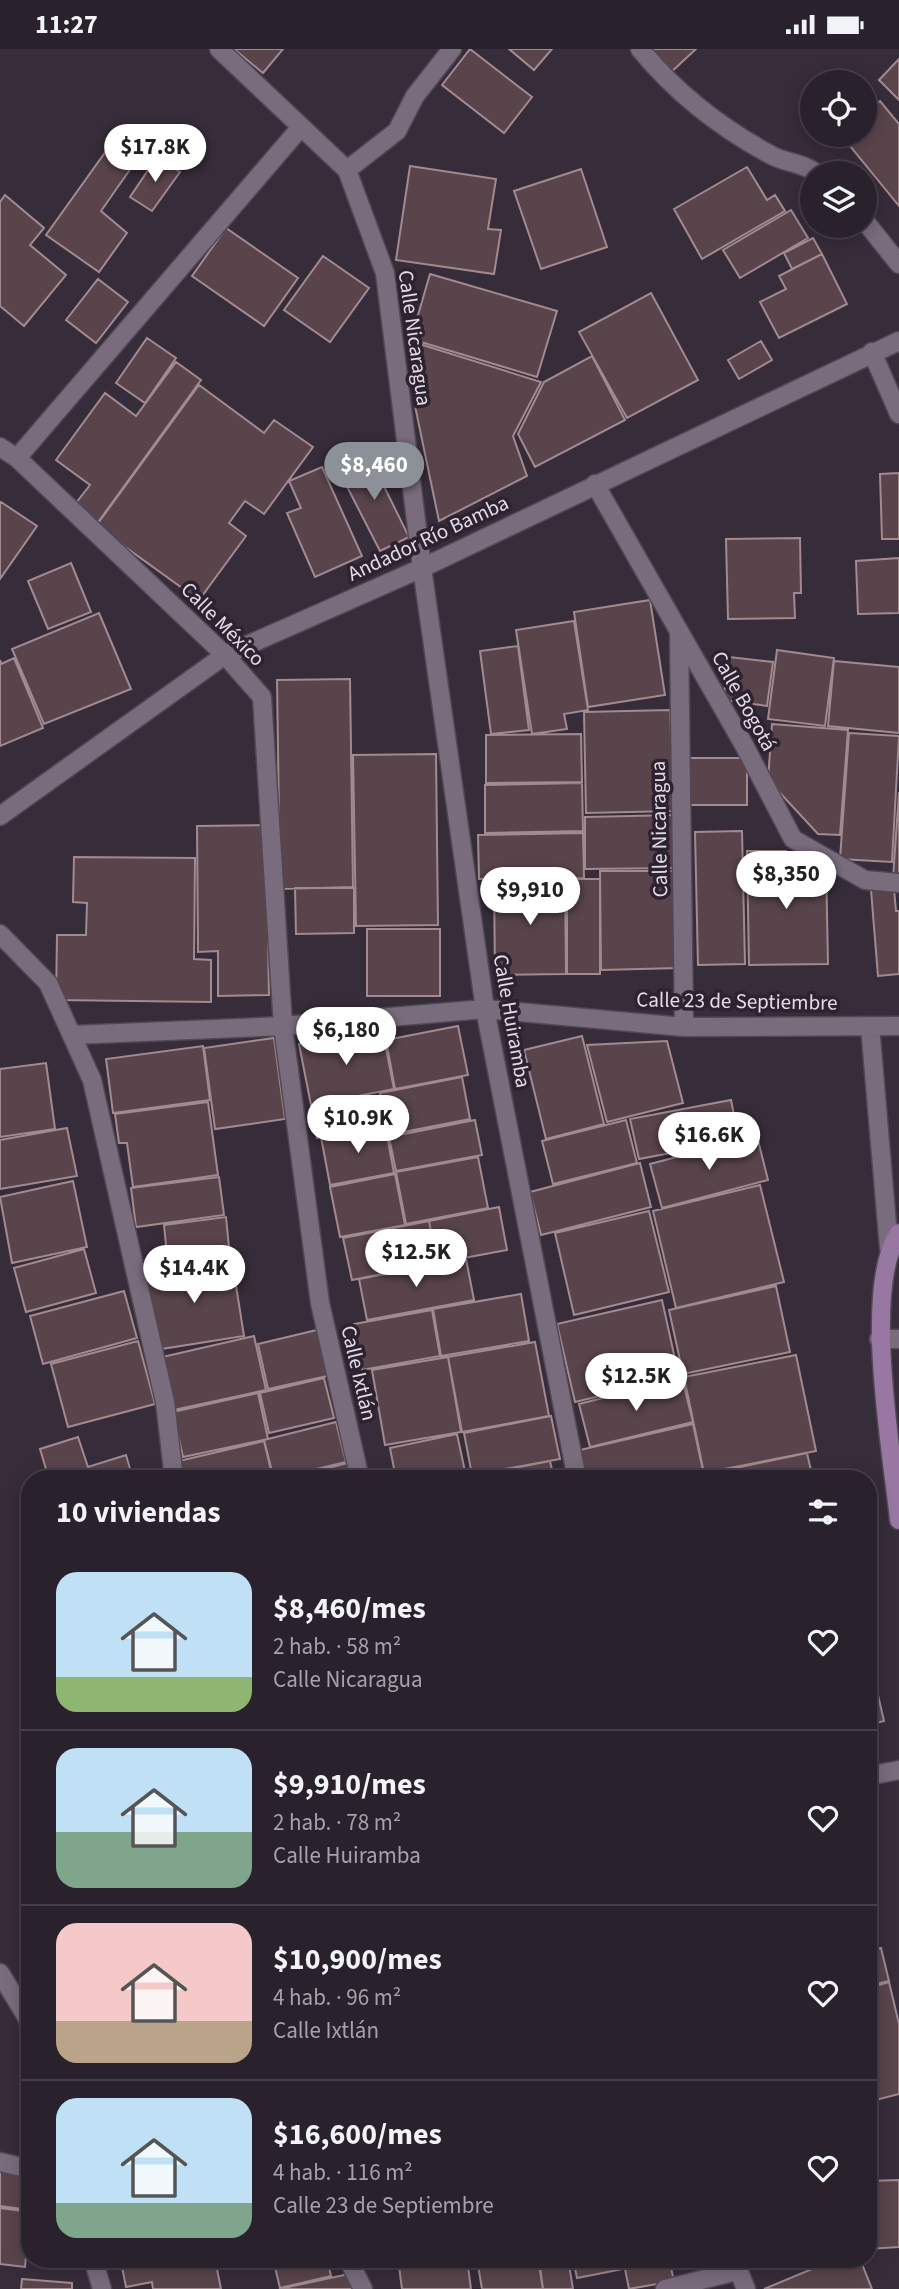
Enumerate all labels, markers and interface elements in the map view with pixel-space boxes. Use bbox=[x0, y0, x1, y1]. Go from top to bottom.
text: 11:27 bbox=[35, 6, 98, 43]
map controls bbox=[800, 70, 877, 238]
button: locate bbox=[800, 70, 877, 147]
pin: $17.8K bbox=[98, 125, 212, 184]
text: $17.8K bbox=[120, 130, 190, 163]
button: layers bbox=[800, 161, 877, 238]
street label: Calle Nicaragua bbox=[391, 268, 439, 408]
pin: $8,460 bbox=[317, 442, 431, 502]
text: $8,460 bbox=[340, 448, 408, 481]
street label: Andador Río Bamba bbox=[343, 488, 513, 588]
street label: Calle México bbox=[174, 575, 272, 673]
street label: Calle Bogotá bbox=[704, 646, 784, 756]
street label: Calle Nicaragua bbox=[643, 760, 675, 898]
pin: $8,350 bbox=[729, 851, 843, 911]
text: $8,350 bbox=[752, 857, 820, 890]
pin: $9,910 bbox=[473, 867, 587, 927]
text: $9,910 bbox=[496, 873, 564, 906]
street label: Calle Huiramba bbox=[486, 952, 538, 1090]
street label: Calle 23 de Septiembre bbox=[636, 984, 838, 1018]
pin: $6,180 bbox=[289, 1007, 403, 1067]
text: $6,180 bbox=[312, 1013, 380, 1046]
pin: $10.9K bbox=[301, 1095, 415, 1155]
text: $10.9K bbox=[323, 1101, 393, 1134]
pin: $16.6K bbox=[652, 1113, 766, 1172]
text: $16.6K bbox=[674, 1118, 744, 1151]
pin: $12.5K bbox=[359, 1229, 473, 1289]
text: $12.5K bbox=[381, 1235, 451, 1268]
pin: $14.4K bbox=[137, 1245, 251, 1305]
text: $14.4K bbox=[159, 1251, 229, 1284]
street label: Calle Ixtlán bbox=[333, 1322, 385, 1424]
pin: $12.5K bbox=[579, 1353, 693, 1413]
text: $12.5K bbox=[601, 1359, 671, 1392]
text: 10 viviendas bbox=[56, 1491, 221, 1534]
icon: filters bbox=[804, 1493, 842, 1531]
text: $8,460/mes bbox=[273, 1587, 426, 1630]
icon: home bbox=[112, 1600, 196, 1684]
icon: heart bbox=[804, 1623, 842, 1661]
text: 2 hab. · 58 m² bbox=[273, 1630, 401, 1663]
text: Calle Nicaragua bbox=[273, 1663, 423, 1696]
text: $9,910/mes bbox=[273, 1763, 426, 1806]
icon: home bbox=[112, 1776, 196, 1860]
icon: heart bbox=[804, 1799, 842, 1837]
text: 2 hab. · 78 m² bbox=[273, 1806, 401, 1839]
text: Calle Huiramba bbox=[273, 1839, 421, 1872]
text: $10,900/mes bbox=[273, 1938, 442, 1981]
icon: home bbox=[112, 1951, 196, 2035]
icon: heart bbox=[804, 1974, 842, 2012]
text: 4 hab. · 96 m² bbox=[273, 1981, 401, 2014]
text: Calle Ixtlán bbox=[273, 2014, 379, 2047]
text: $16,600/mes bbox=[273, 2113, 442, 2156]
icon: home bbox=[112, 2126, 196, 2210]
icon: heart bbox=[804, 2149, 842, 2187]
text: 4 hab. · 116 m² bbox=[273, 2156, 413, 2189]
text: Calle 23 de Septiembre bbox=[273, 2189, 494, 2222]

